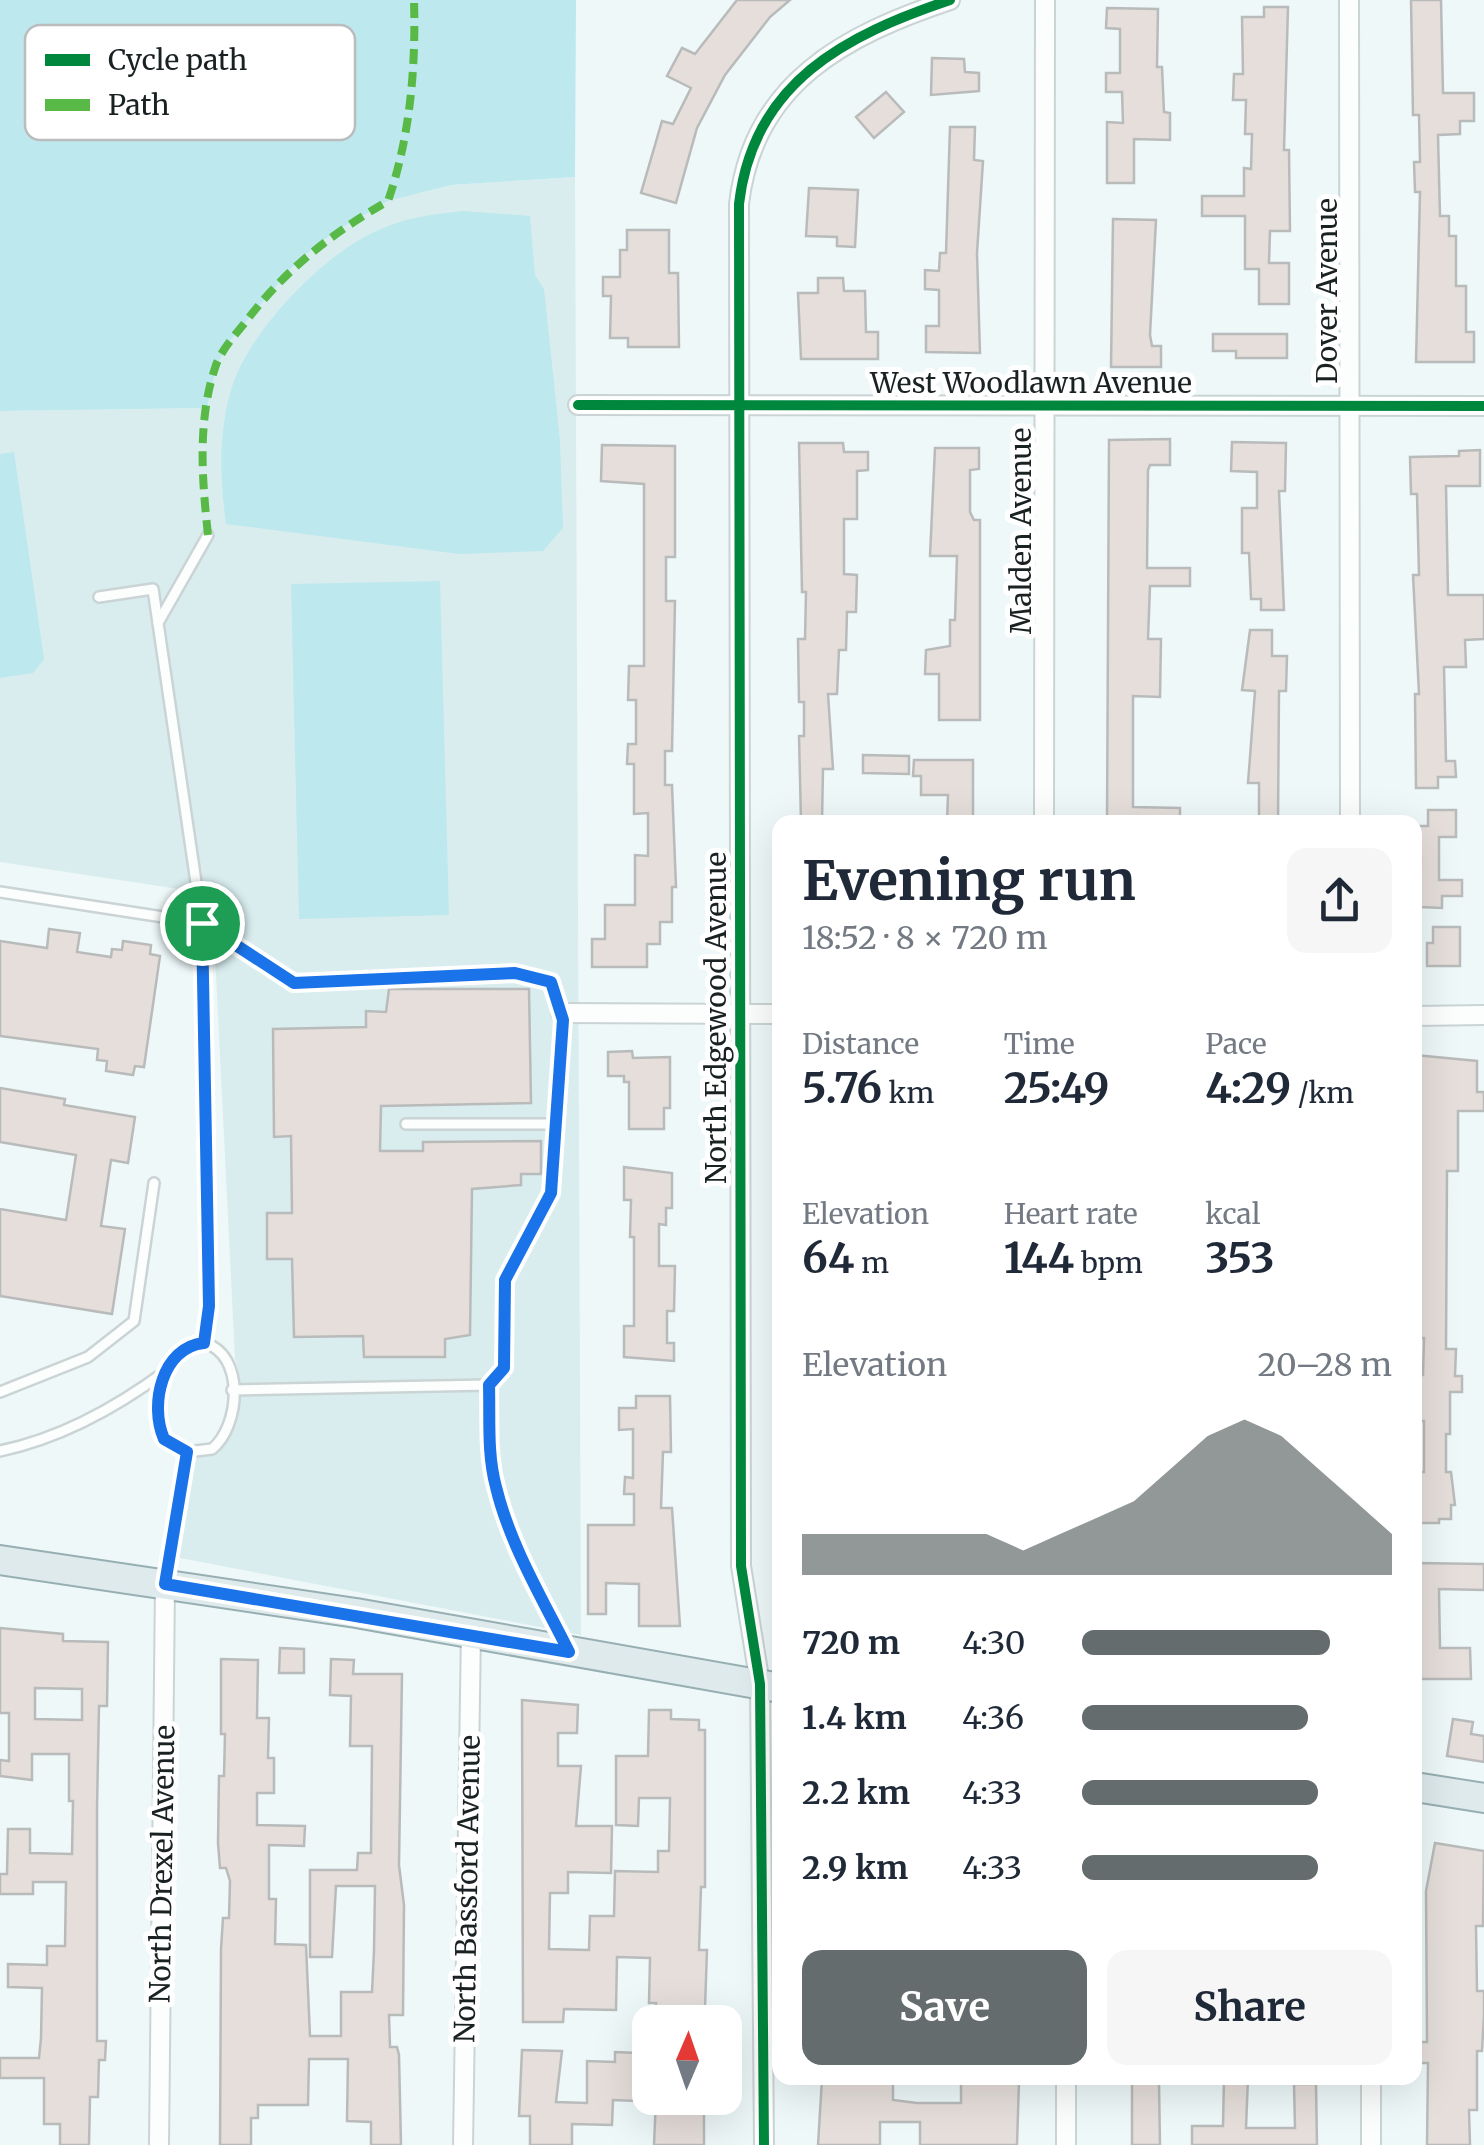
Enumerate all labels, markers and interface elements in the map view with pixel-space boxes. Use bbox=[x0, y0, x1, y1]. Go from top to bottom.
legend bbox=[25, 25, 355, 140]
text: Cycle path bbox=[108, 42, 247, 78]
text: Path bbox=[108, 87, 170, 123]
street label: Dover Avenue bbox=[1309, 198, 1345, 384]
street label: West Woodlawn Avenue bbox=[869, 365, 1192, 401]
street label: Malden Avenue bbox=[1003, 428, 1039, 634]
text: Evening run bbox=[802, 846, 1136, 915]
button: share bbox=[1287, 848, 1392, 953]
street label: North Edgewood Avenue bbox=[698, 852, 734, 1184]
pin bbox=[160, 881, 245, 966]
icon: arrive bbox=[175, 896, 230, 951]
text: 18:52 · 8 × 720 m bbox=[802, 918, 1047, 958]
text: Distance bbox=[802, 1026, 919, 1062]
text: Time bbox=[1004, 1026, 1075, 1062]
text: Pace bbox=[1205, 1026, 1267, 1062]
text: 5.76 bbox=[802, 1062, 882, 1114]
text: 25:49 bbox=[1004, 1062, 1109, 1114]
text: 4:29 bbox=[1205, 1062, 1291, 1114]
text: km bbox=[882, 1075, 934, 1111]
text: /km bbox=[1291, 1075, 1354, 1111]
text: Elevation bbox=[802, 1196, 929, 1232]
text: Heart rate bbox=[1004, 1196, 1138, 1232]
text: kcal bbox=[1205, 1196, 1260, 1232]
text: 64 bbox=[802, 1232, 855, 1284]
text: 144 bbox=[1004, 1232, 1074, 1284]
text: 353 bbox=[1205, 1232, 1274, 1284]
text: m bbox=[855, 1245, 889, 1281]
text: bpm bbox=[1074, 1245, 1143, 1281]
text: Elevation bbox=[802, 1345, 947, 1385]
text: 20–28 m bbox=[1258, 1345, 1392, 1385]
text: 720 m bbox=[802, 1623, 900, 1663]
text: 4:30 bbox=[962, 1623, 1025, 1663]
text: 1.4 km bbox=[802, 1698, 907, 1738]
text: 4:36 bbox=[962, 1698, 1024, 1738]
street label: North Drexel Avenue bbox=[142, 1725, 182, 2003]
street label: North Bassford Avenue bbox=[446, 1735, 488, 2043]
text: 2.2 km bbox=[802, 1773, 910, 1813]
text: 4:33 bbox=[962, 1773, 1022, 1813]
text: 2.9 km bbox=[802, 1848, 908, 1888]
text: 4:33 bbox=[962, 1848, 1022, 1888]
button: Save bbox=[802, 1950, 1087, 2065]
button: Share bbox=[1107, 1950, 1392, 2065]
north arrow bbox=[632, 2005, 742, 2115]
map controls bbox=[632, 2005, 742, 2115]

